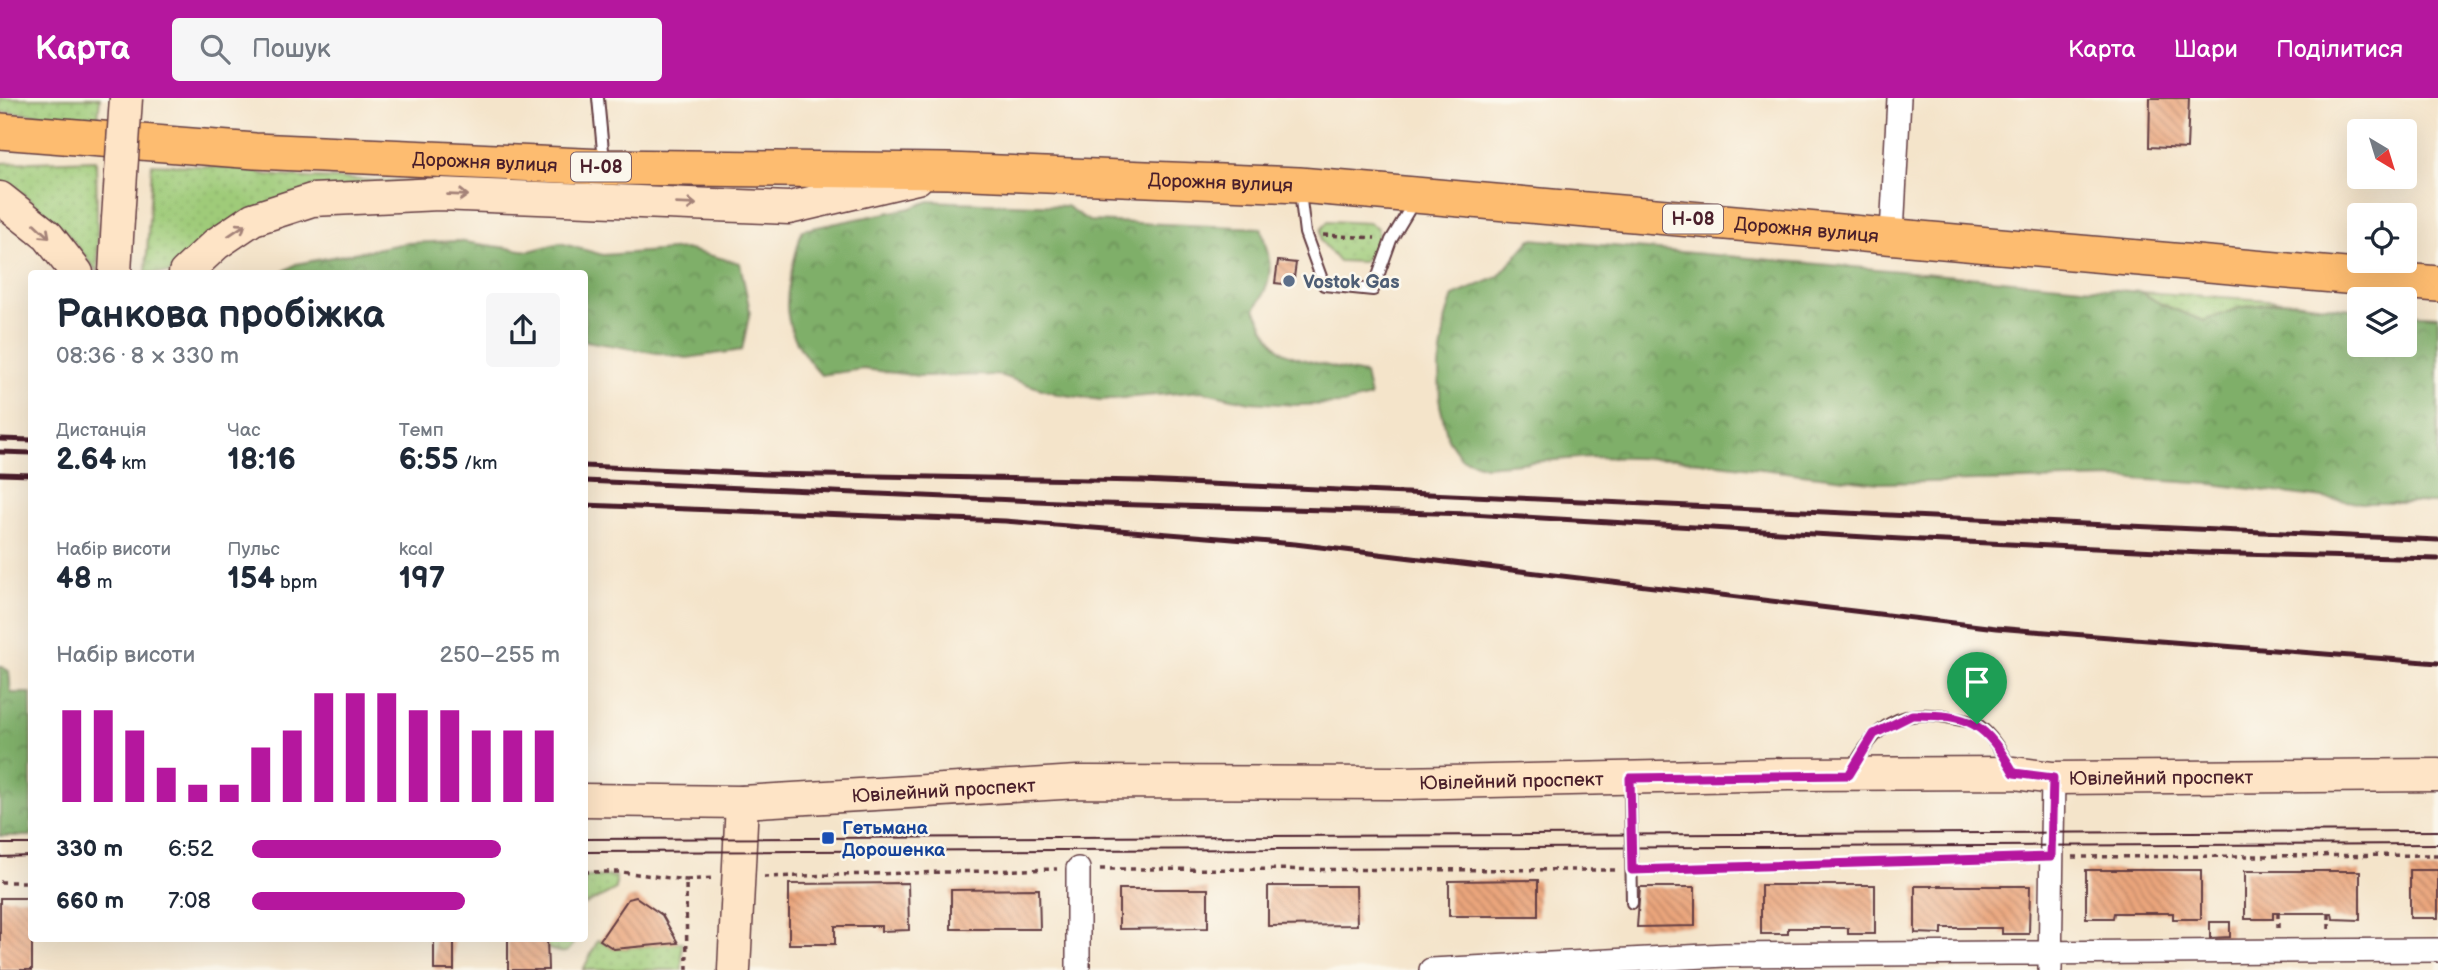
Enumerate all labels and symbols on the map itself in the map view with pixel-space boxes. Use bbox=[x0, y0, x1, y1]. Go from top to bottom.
north arrow bbox=[2347, 119, 2417, 189]
street label: Дорожня вулиця bbox=[412, 148, 558, 178]
road number: Н-08 bbox=[571, 153, 631, 182]
street label: Дорожня вулиця bbox=[1148, 169, 1294, 198]
one-way arrow bbox=[447, 188, 470, 201]
one-way arrow bbox=[674, 198, 697, 211]
road number: Н-08 bbox=[1663, 204, 1723, 234]
street label: Дорожня вулиця bbox=[1733, 213, 1880, 248]
one-way arrow bbox=[227, 222, 247, 236]
one-way arrow bbox=[33, 223, 50, 240]
place label: Vostok Gas bbox=[1303, 271, 1400, 294]
marker: Vostok Gas bbox=[1281, 273, 1297, 289]
pin bbox=[1947, 652, 2007, 724]
street label: Ювілейний проспект bbox=[2069, 766, 2253, 791]
street label: Ювілейний проспект bbox=[1419, 768, 1604, 796]
street label: Ювілейний проспект bbox=[851, 775, 1037, 808]
place label: Гетьмана Дорошенка bbox=[842, 817, 946, 862]
marker: Гетьмана Дорошенка bbox=[820, 830, 836, 846]

